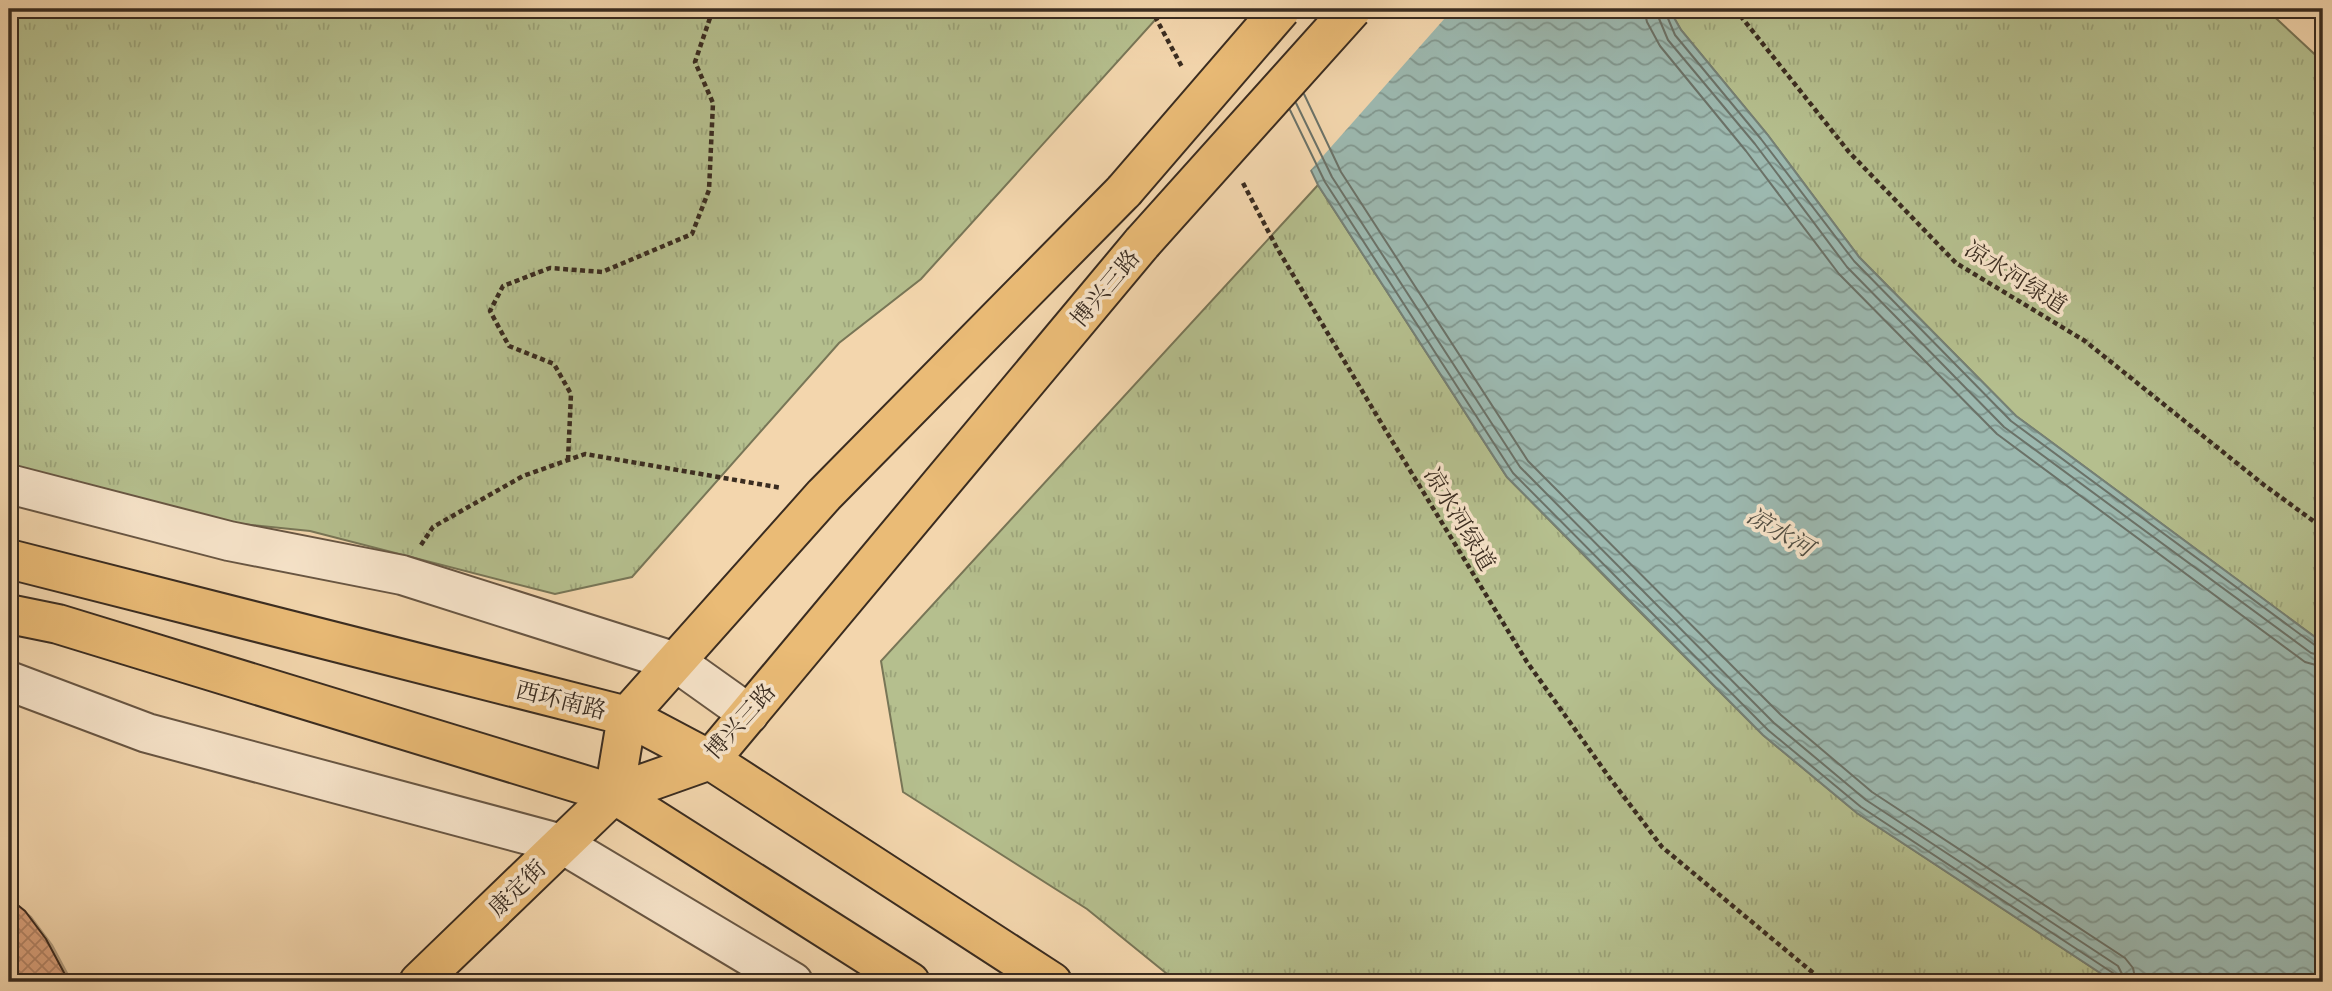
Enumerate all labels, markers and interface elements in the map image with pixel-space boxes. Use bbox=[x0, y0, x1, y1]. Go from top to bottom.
street label: 凉水河绿道 bbox=[1959, 234, 2073, 320]
street label: 博兴三路 bbox=[1064, 243, 1146, 333]
street label: 凉水河绿道 bbox=[1418, 462, 1502, 576]
water label: 凉水河 bbox=[1741, 500, 1823, 565]
street label: 西环南路 bbox=[513, 674, 609, 726]
street label: 博兴三路 bbox=[698, 677, 782, 765]
street label: 康定街 bbox=[482, 853, 552, 923]

